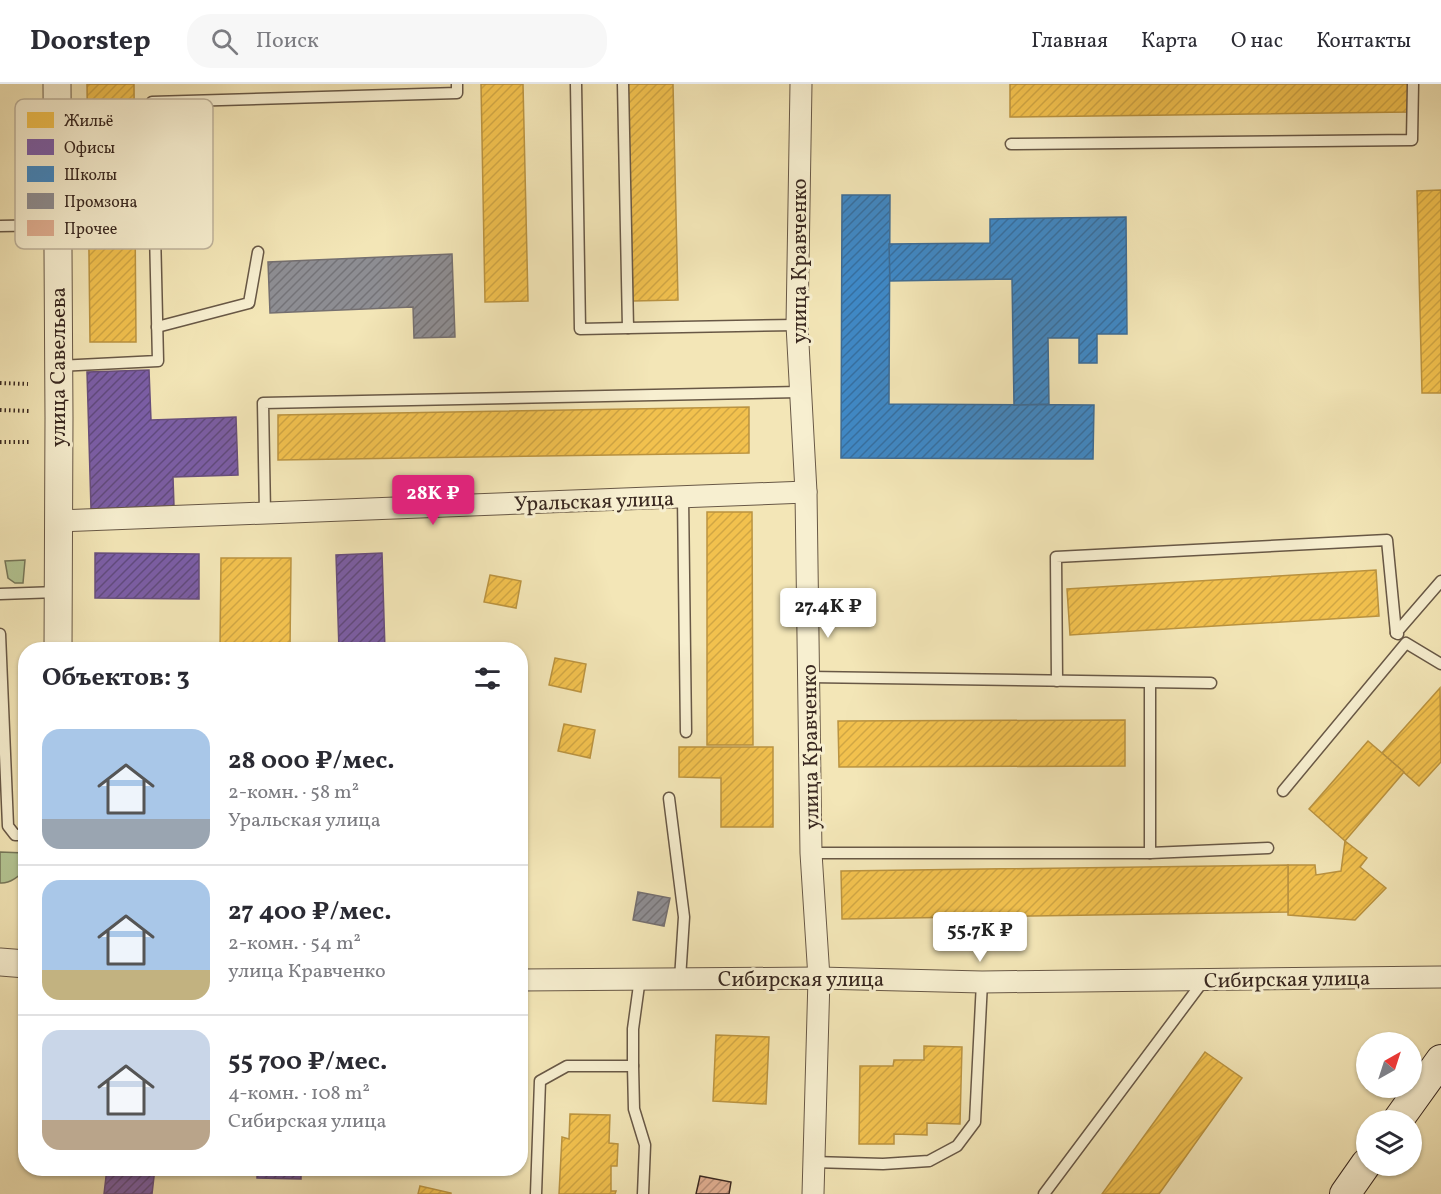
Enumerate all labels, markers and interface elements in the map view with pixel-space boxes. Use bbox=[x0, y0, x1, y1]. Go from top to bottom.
search box bbox=[187, 14, 607, 68]
text: Doorstep bbox=[30, 22, 151, 61]
icon: search bbox=[208, 25, 241, 58]
text: Поиск bbox=[256, 26, 319, 57]
text: Главная bbox=[1031, 27, 1108, 56]
text: Карта bbox=[1141, 27, 1198, 56]
text: О нас bbox=[1231, 27, 1283, 56]
text: Контакты bbox=[1316, 27, 1411, 56]
legend bbox=[15, 99, 213, 249]
text: Жильё bbox=[64, 111, 113, 133]
text: Офисы bbox=[64, 138, 115, 160]
text: Школы bbox=[64, 165, 117, 187]
street label: улица Кравченко bbox=[786, 178, 815, 344]
text: Промзона bbox=[64, 192, 137, 214]
text: Прочее bbox=[64, 219, 117, 241]
street label: улица Савельева bbox=[45, 287, 74, 447]
pin: 28K ₽ bbox=[391, 475, 475, 526]
text: 28K ₽ bbox=[406, 480, 460, 508]
street label: Уральская улица bbox=[513, 485, 675, 520]
pin: 27.4K ₽ bbox=[773, 588, 883, 639]
text: 27.4K ₽ bbox=[794, 593, 862, 621]
text: Объектов: 3 bbox=[42, 660, 190, 696]
icon: filters bbox=[471, 662, 504, 695]
street label: улица Кравченко bbox=[796, 664, 827, 830]
text: 28 000 ₽/мес. bbox=[228, 743, 395, 779]
icon: home bbox=[90, 753, 162, 825]
text: 2-комн. · 58 m² bbox=[228, 779, 359, 807]
text: Уральская улица bbox=[228, 807, 381, 835]
text: 27 400 ₽/мес. bbox=[228, 894, 392, 930]
icon: home bbox=[90, 904, 162, 976]
pin: 55.7K ₽ bbox=[925, 912, 1035, 963]
text: 55.7K ₽ bbox=[947, 917, 1013, 945]
text: 2-комн. · 54 m² bbox=[228, 930, 361, 958]
text: улица Кравченко bbox=[228, 958, 386, 986]
street label: Сибирская улица bbox=[1204, 965, 1370, 996]
street label: Сибирская улица bbox=[718, 966, 884, 995]
north arrow bbox=[1356, 1032, 1422, 1098]
map controls bbox=[1356, 1032, 1422, 1176]
text: 55 700 ₽/мес. bbox=[228, 1044, 387, 1080]
icon: home bbox=[90, 1054, 162, 1126]
text: 4-комн. · 108 m² bbox=[228, 1080, 370, 1108]
text: Сибирская улица bbox=[228, 1108, 387, 1136]
button: layers bbox=[1356, 1110, 1422, 1176]

